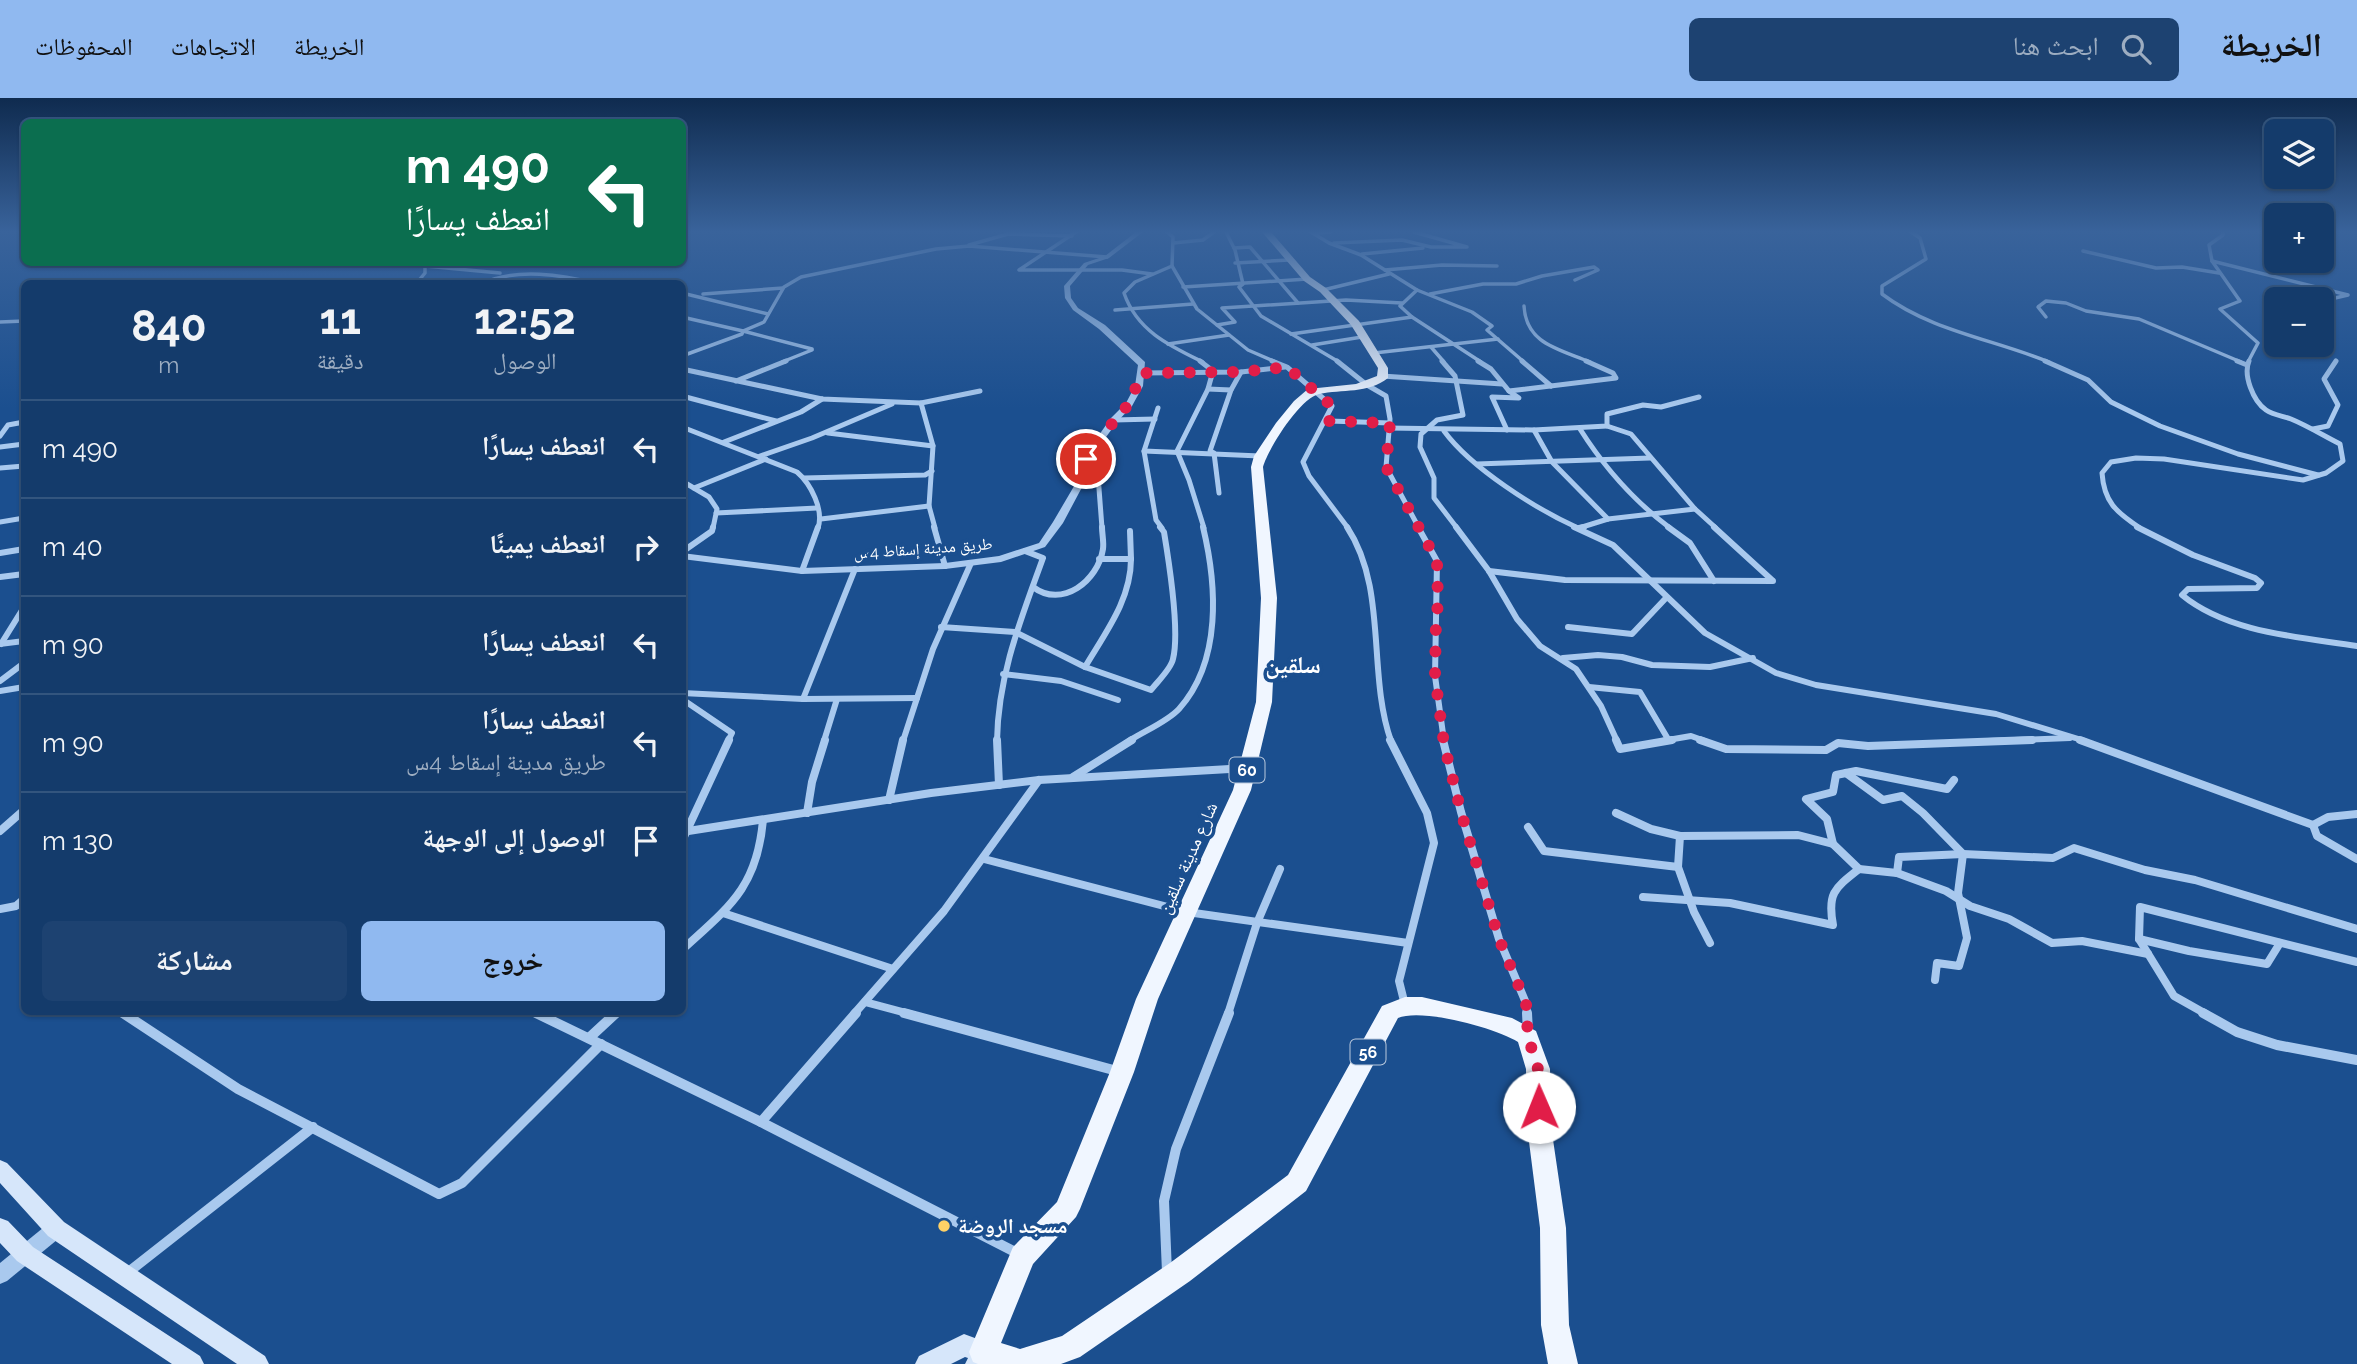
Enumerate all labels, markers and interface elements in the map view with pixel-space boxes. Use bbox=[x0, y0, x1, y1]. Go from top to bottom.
search box bbox=[1689, 18, 2179, 81]
text: الخريطة bbox=[2221, 25, 2322, 64]
icon: search bbox=[2117, 30, 2155, 68]
text: ابحث هنا bbox=[2013, 31, 2099, 61]
text: المحفوظات bbox=[35, 32, 133, 61]
text: الاتجاهات bbox=[171, 32, 256, 61]
text: الخريطة bbox=[294, 32, 365, 61]
map controls bbox=[2264, 119, 2334, 357]
button: layers bbox=[2264, 119, 2334, 189]
text: 490 m bbox=[406, 137, 550, 194]
icon: left bbox=[574, 147, 665, 238]
text: انعطف يسارًا bbox=[406, 200, 550, 237]
button: + bbox=[2264, 203, 2334, 273]
button: − bbox=[2264, 287, 2334, 357]
text: 11 bbox=[319, 295, 361, 344]
text: 12:52 bbox=[474, 295, 576, 344]
text: 840 bbox=[131, 302, 206, 351]
text: دقيقة bbox=[317, 347, 364, 374]
text: الوصول bbox=[493, 347, 557, 374]
text: m bbox=[158, 351, 179, 378]
pin bbox=[1056, 429, 1116, 489]
icon: left bbox=[627, 430, 665, 468]
text: انعطف يسارًا bbox=[482, 431, 606, 461]
text: 490 m bbox=[42, 434, 118, 464]
icon: arrive bbox=[1067, 440, 1105, 478]
icon: right bbox=[627, 528, 665, 566]
text: انعطف يمينًا bbox=[489, 529, 606, 559]
text: 40 m bbox=[42, 532, 103, 562]
street label: طريق مدينة إسقاط 4س bbox=[853, 534, 993, 564]
icon: left bbox=[627, 626, 665, 664]
text: انعطف يسارًا bbox=[482, 627, 606, 657]
text: 90 m bbox=[42, 630, 104, 660]
district label: سلقين bbox=[1265, 650, 1321, 679]
text: انعطف يسارًا bbox=[482, 705, 606, 735]
icon: left bbox=[627, 724, 665, 762]
text: 90 m bbox=[42, 728, 104, 758]
text: طريق مدينة إسقاط 4س bbox=[406, 748, 606, 775]
road number: 60 bbox=[1230, 758, 1264, 782]
street label: شارع مدينة سلقين bbox=[1154, 799, 1222, 917]
icon: arrive bbox=[627, 822, 665, 860]
text: الوصول إلى الوجهة bbox=[423, 823, 606, 853]
text: 130 m bbox=[42, 826, 113, 856]
button: مشاركة bbox=[42, 921, 347, 1001]
button: خروج bbox=[361, 921, 665, 1001]
road number: 56 bbox=[1350, 1040, 1386, 1064]
position arrow bbox=[1502, 1070, 1576, 1144]
place label: مسجد الروضة bbox=[958, 1213, 1067, 1238]
marker: مسجد الروضة bbox=[936, 1218, 952, 1234]

